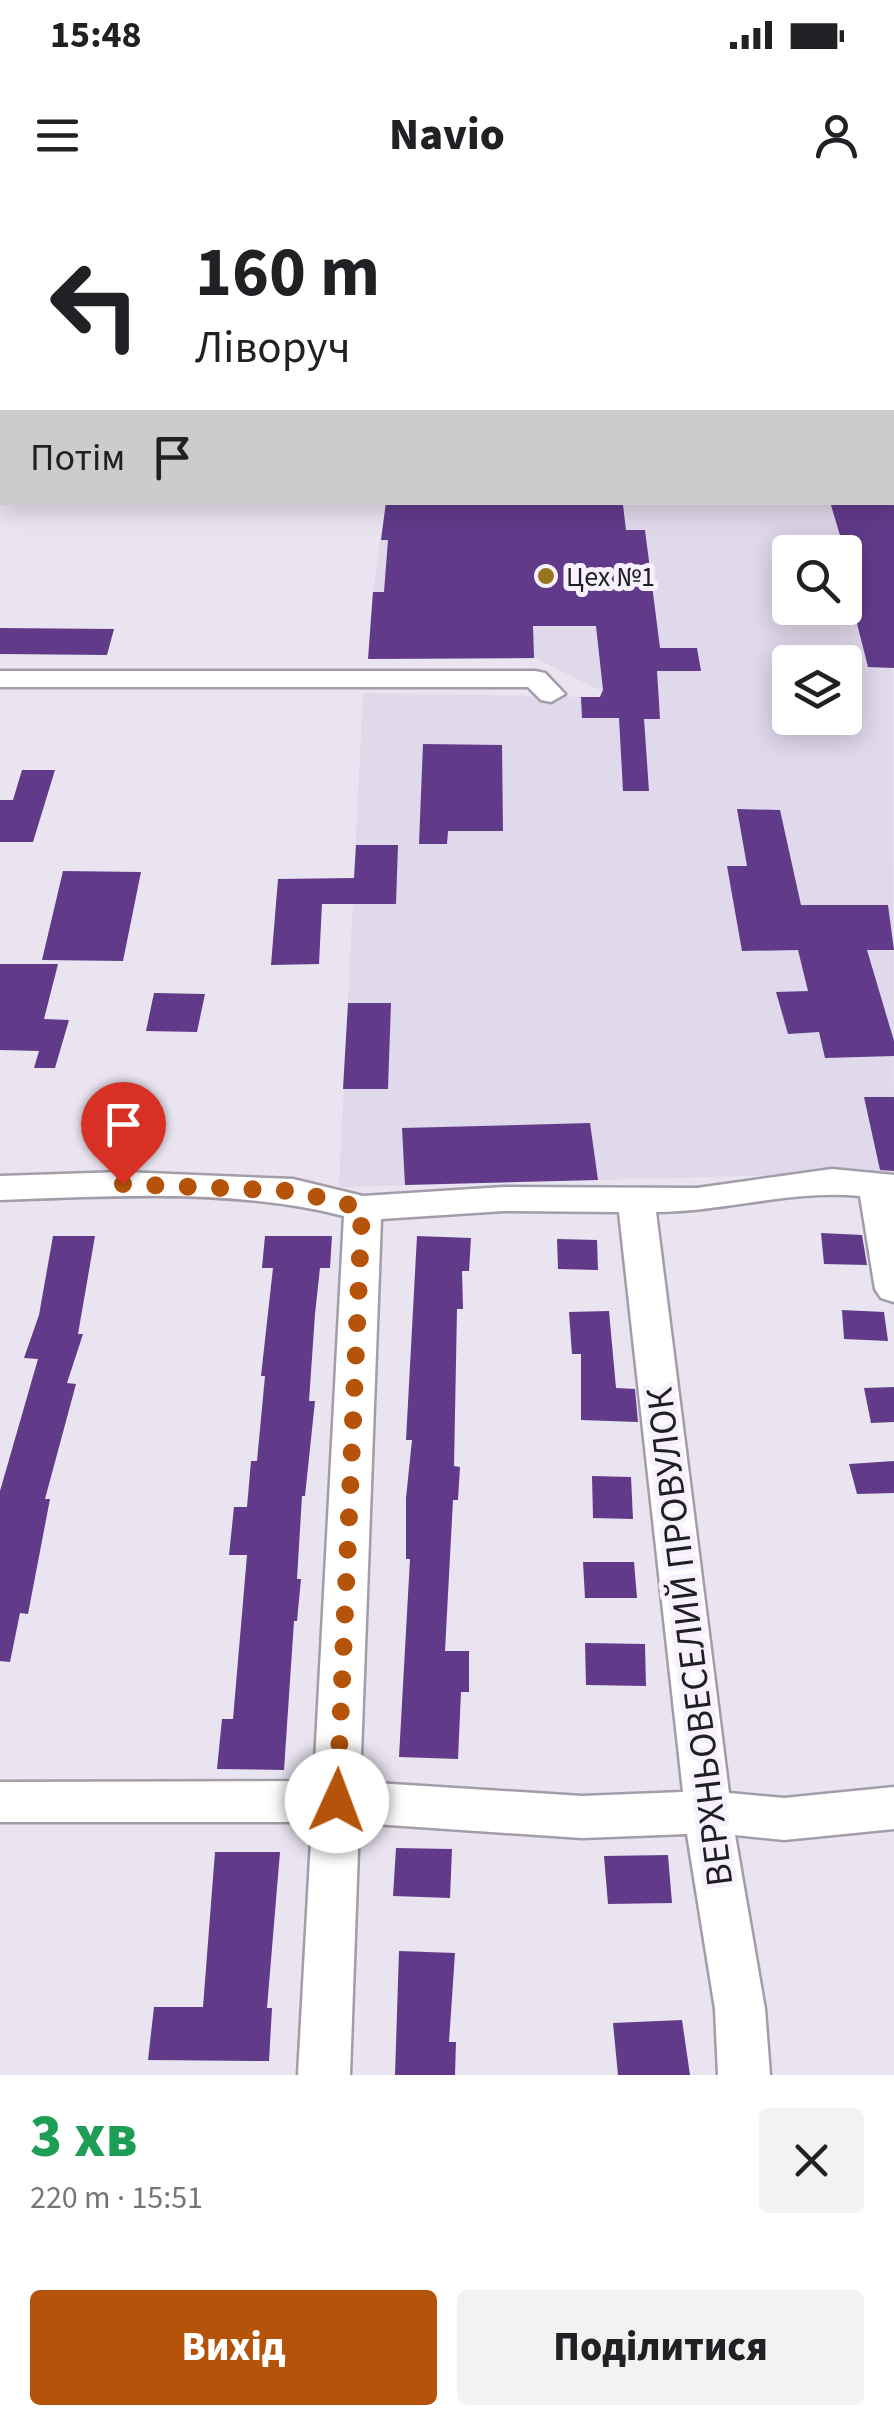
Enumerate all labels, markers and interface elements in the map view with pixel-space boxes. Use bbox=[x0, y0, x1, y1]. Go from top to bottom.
text: 15:48 bbox=[50, 8, 142, 62]
text: Navio bbox=[389, 103, 505, 167]
icon: menu bbox=[30, 108, 85, 163]
icon: person bbox=[809, 108, 864, 163]
text: 160 m bbox=[195, 223, 380, 323]
icon: left bbox=[30, 240, 160, 370]
text: Ліворуч bbox=[195, 316, 351, 380]
icon: arrive bbox=[145, 430, 200, 485]
text: Потім bbox=[30, 431, 125, 485]
map controls bbox=[772, 535, 862, 735]
button: search bbox=[772, 535, 862, 625]
place label: Цех №1 bbox=[566, 557, 655, 597]
marker: Цех №1 bbox=[535, 565, 557, 587]
button: layers bbox=[772, 645, 862, 735]
pin bbox=[81, 1082, 166, 1185]
icon: arrive bbox=[96, 1097, 151, 1152]
street label: ВЕРХНЬОВЕСЕЛИЙ ПРОВУЛОК bbox=[633, 1384, 747, 1889]
position arrow bbox=[285, 1749, 389, 1853]
text: 3 хв bbox=[30, 2095, 138, 2180]
button: close bbox=[759, 2108, 864, 2213]
text: 220 m · 15:51 bbox=[30, 2175, 203, 2221]
button: Вихід bbox=[30, 2290, 437, 2405]
button: Поділитися bbox=[457, 2290, 864, 2405]

